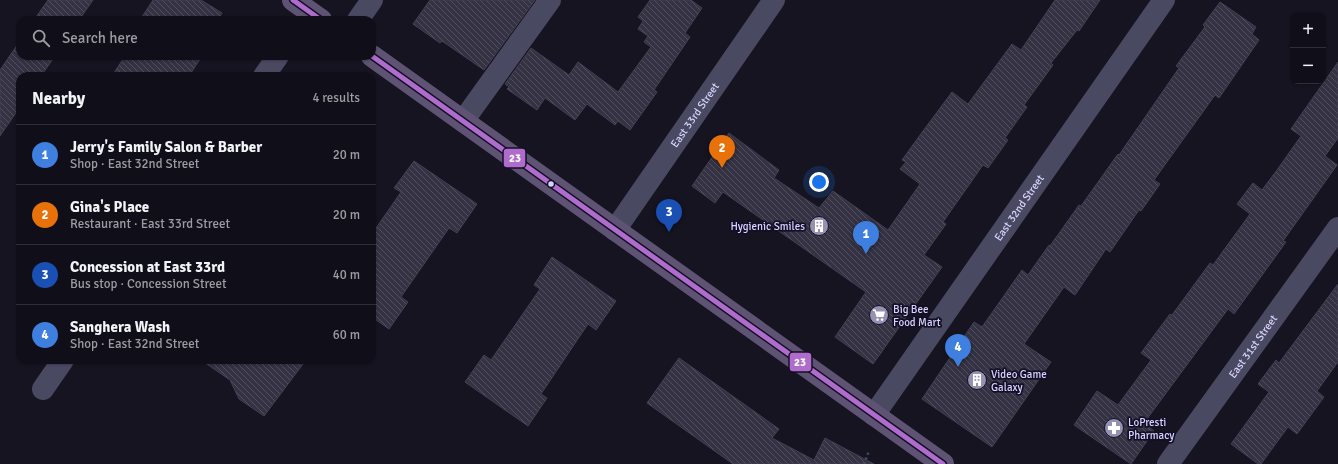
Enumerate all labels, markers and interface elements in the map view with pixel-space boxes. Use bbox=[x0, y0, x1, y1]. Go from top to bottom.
map controls bbox=[1290, 12, 1326, 84]
button: + bbox=[1290, 12, 1326, 48]
search box bbox=[16, 16, 376, 60]
icon: search bbox=[30, 27, 52, 49]
text: Search here bbox=[62, 29, 138, 47]
button: − bbox=[1290, 48, 1326, 84]
street label: East 33rd Street bbox=[668, 80, 722, 150]
text: Nearby bbox=[32, 88, 85, 109]
text: 4 results bbox=[312, 90, 360, 106]
pin: 2 bbox=[709, 135, 735, 168]
text: Jerry's Family Salon & Barber bbox=[70, 138, 262, 156]
text: 1 bbox=[41, 147, 49, 163]
text: 20 m bbox=[333, 147, 360, 163]
line badge: 23 bbox=[503, 148, 526, 168]
text: 23 bbox=[509, 152, 521, 165]
text: Shop · East 32nd Street bbox=[70, 156, 199, 172]
your location bbox=[809, 172, 829, 192]
street label: East 32nd Street bbox=[992, 172, 1047, 243]
unlabelled marker bbox=[546, 179, 556, 189]
text: Gina's Place bbox=[70, 198, 149, 216]
pin: 3 bbox=[656, 199, 682, 232]
text: 2 bbox=[41, 207, 49, 223]
text: 20 m bbox=[333, 207, 360, 223]
building icon: Hygienic Smiles bbox=[808, 215, 830, 237]
text: Restaurant · East 33rd Street bbox=[70, 216, 230, 232]
place label: Hygienic Smiles bbox=[730, 220, 805, 233]
pin: 1 bbox=[853, 221, 879, 254]
text: Concession at East 33rd bbox=[70, 258, 225, 276]
text: 3 bbox=[41, 267, 49, 283]
text: 40 m bbox=[333, 267, 360, 283]
text: Bus stop · Concession Street bbox=[70, 276, 227, 292]
place label: Big Bee Food Mart bbox=[893, 303, 941, 329]
supermarket icon: Big Bee Food Mart bbox=[868, 304, 890, 326]
street label: East 31st Street bbox=[1226, 312, 1280, 381]
text: Sanghera Wash bbox=[70, 318, 170, 336]
text: 4 bbox=[41, 327, 49, 343]
text: 60 m bbox=[333, 327, 360, 343]
pin: 4 bbox=[945, 334, 971, 367]
text: Shop · East 32nd Street bbox=[70, 336, 199, 352]
line badge: 23 bbox=[789, 352, 812, 372]
text: 23 bbox=[794, 356, 806, 369]
place label: Video Game Galaxy bbox=[991, 368, 1047, 394]
building icon: Video Game Galaxy bbox=[966, 369, 988, 391]
place label: LoPresti Pharmacy bbox=[1128, 416, 1175, 442]
pharmacy icon: LoPresti Pharmacy bbox=[1103, 417, 1125, 439]

